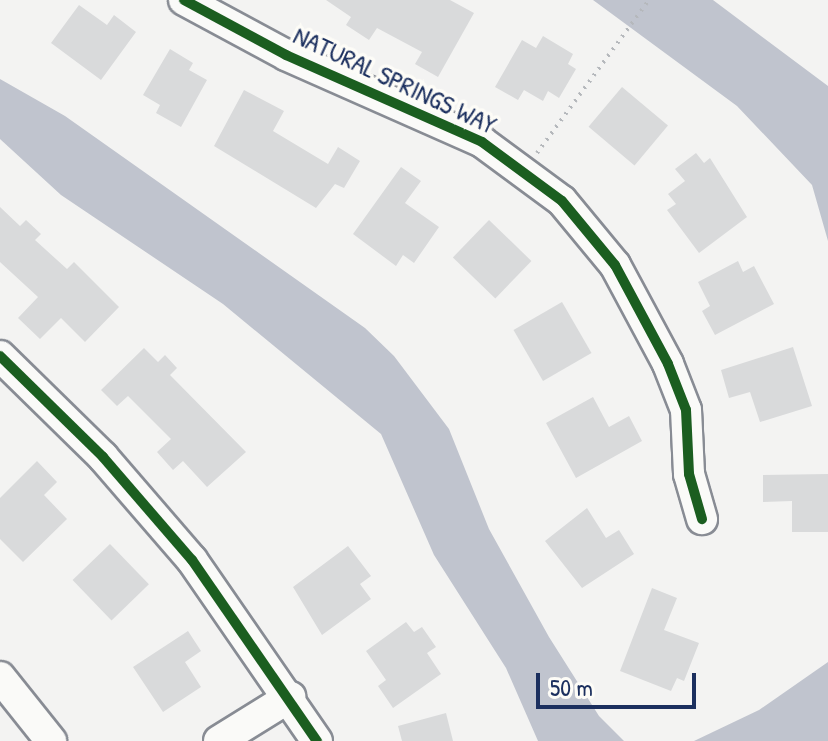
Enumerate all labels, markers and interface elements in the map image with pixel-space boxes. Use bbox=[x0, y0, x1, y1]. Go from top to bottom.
street label: NATURAL SPRINGS WAY bbox=[289, 19, 501, 141]
scale bar bbox=[540, 657, 700, 707]
text: 50 m bbox=[550, 671, 593, 703]

